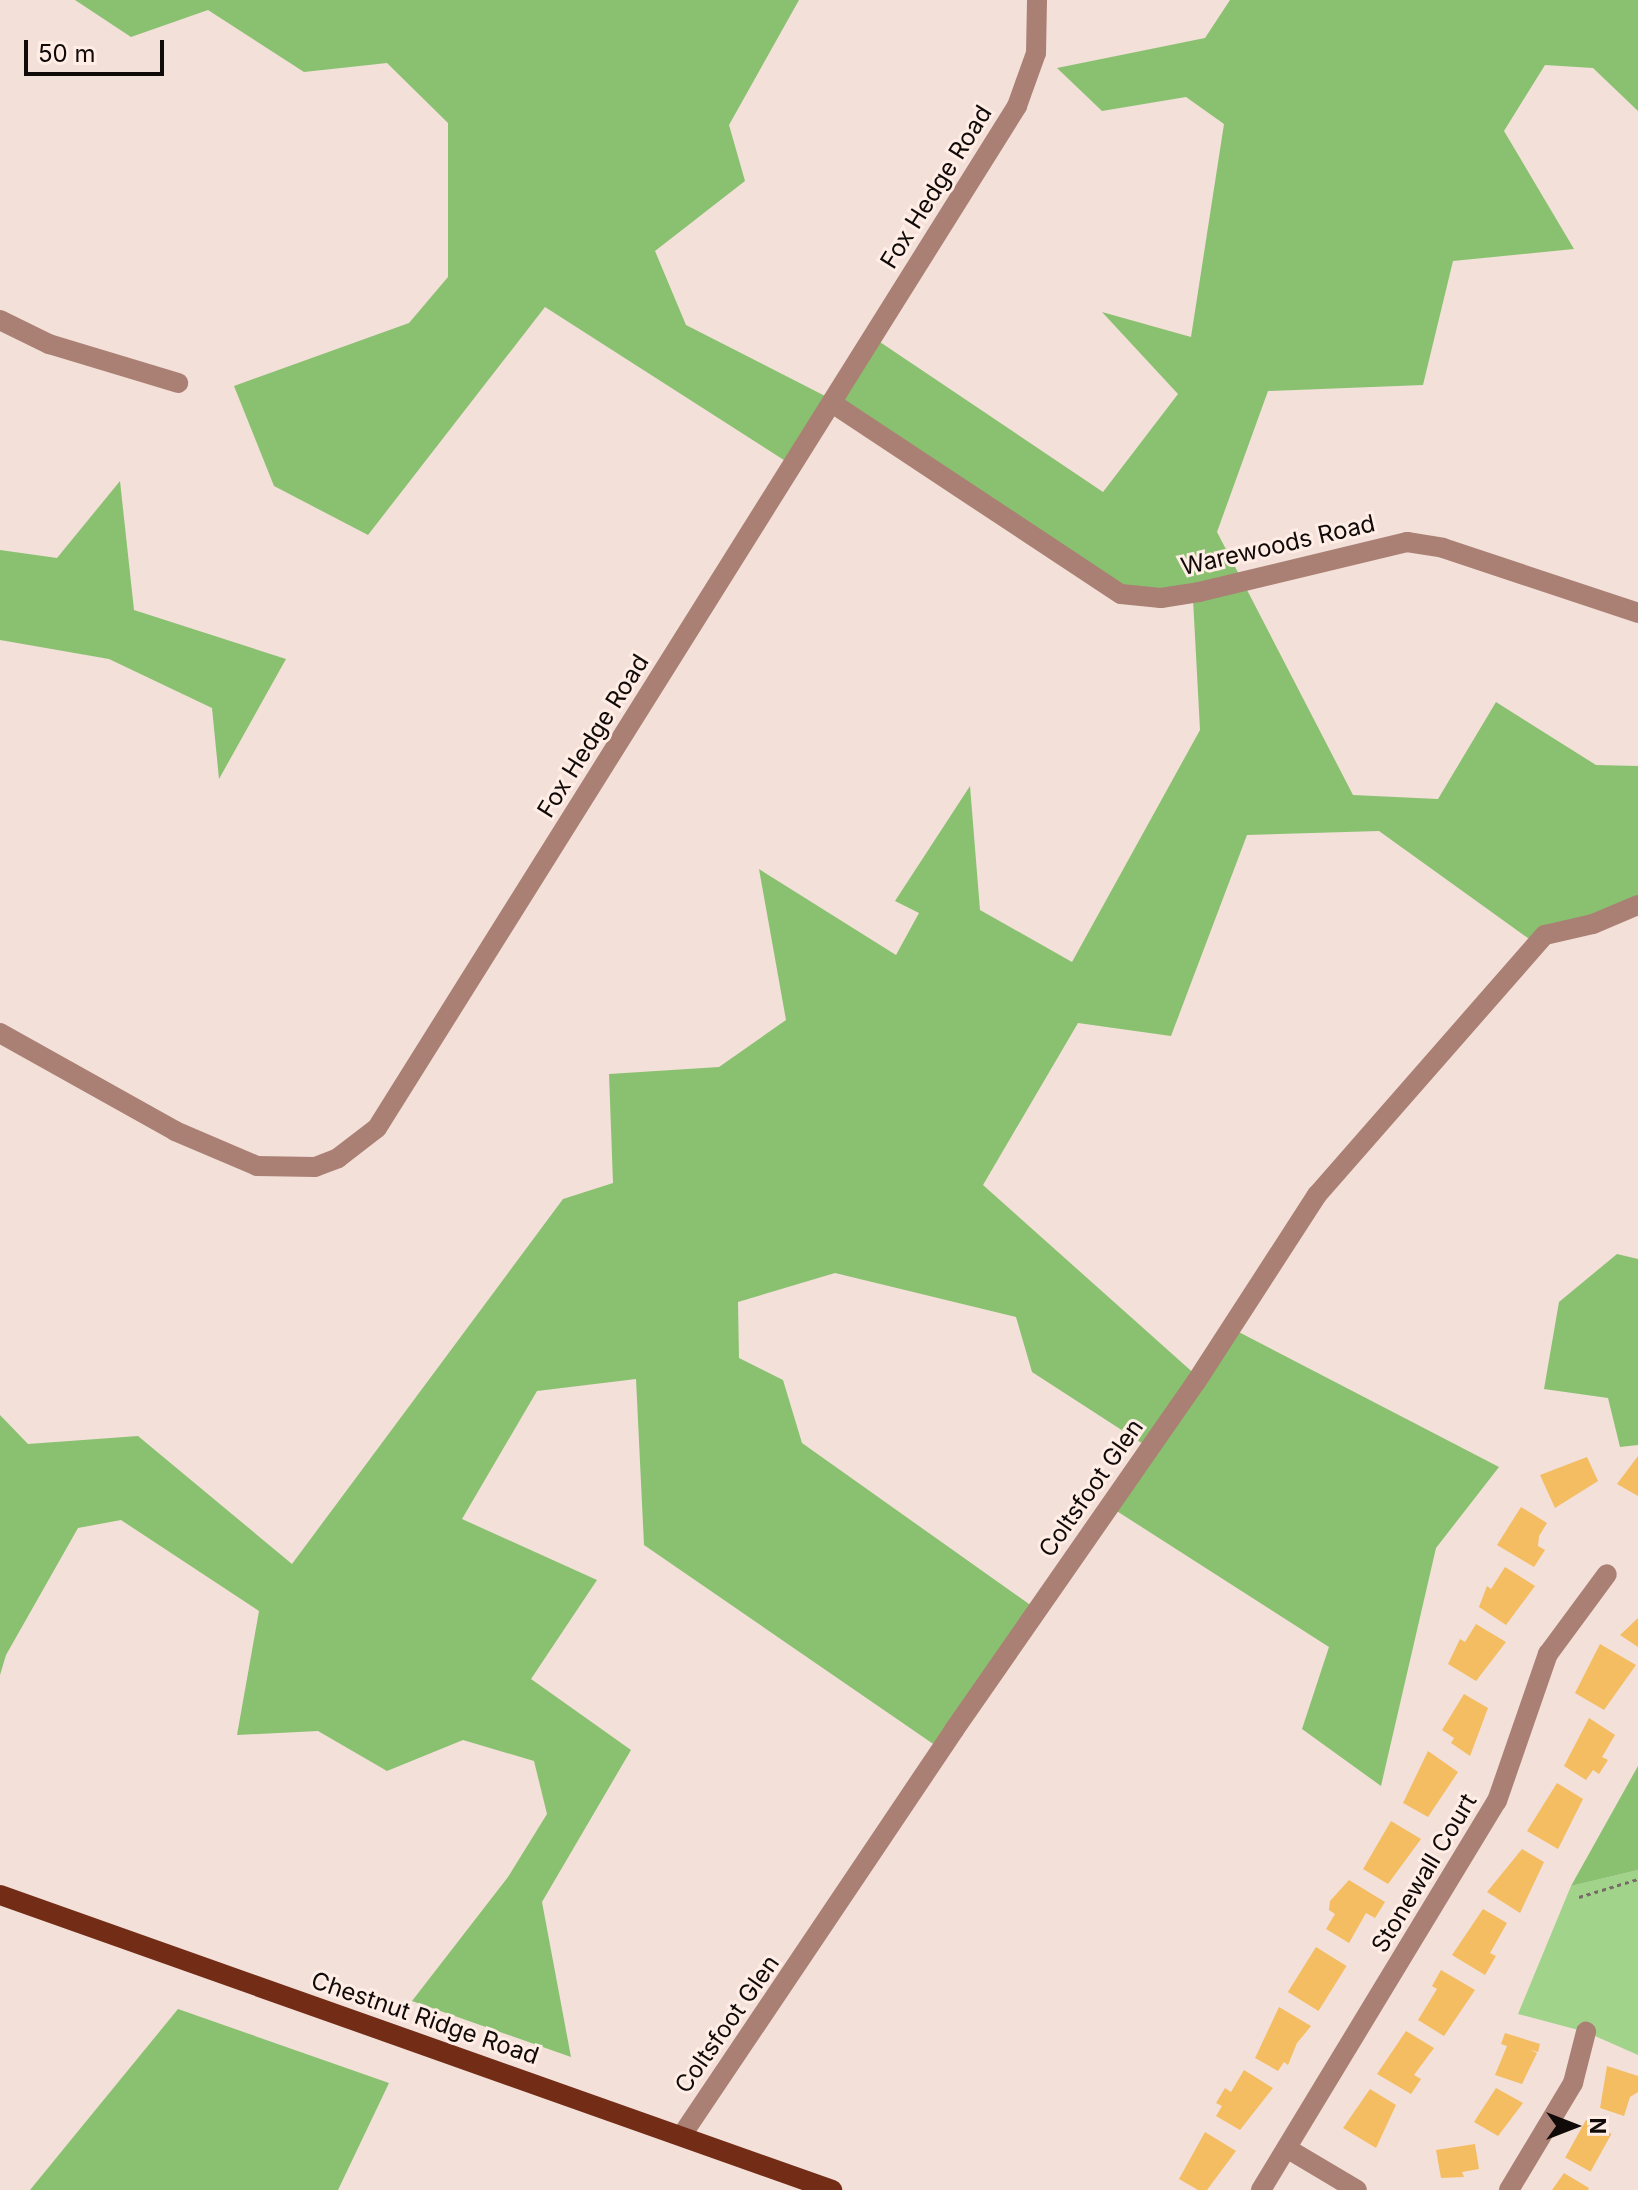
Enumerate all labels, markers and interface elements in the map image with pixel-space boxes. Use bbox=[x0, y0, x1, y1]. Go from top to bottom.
scale bar bbox=[28, 24, 168, 74]
text: 50 m bbox=[38, 39, 96, 68]
street label: Fox Hedge Road bbox=[874, 100, 998, 274]
street label: Warewoods Road bbox=[1178, 509, 1378, 581]
street label: Fox Hedge Road bbox=[531, 649, 655, 823]
street label: Coltsfoot Glen bbox=[1033, 1413, 1149, 1563]
street label: Stonewall Court bbox=[1365, 1788, 1483, 1958]
street label: Coltsfoot Glen bbox=[669, 1949, 785, 2099]
street label: Chestnut Ridge Road bbox=[308, 1966, 542, 2070]
north arrow bbox=[1534, 2086, 1614, 2166]
text: N bbox=[1585, 2118, 1611, 2134]

